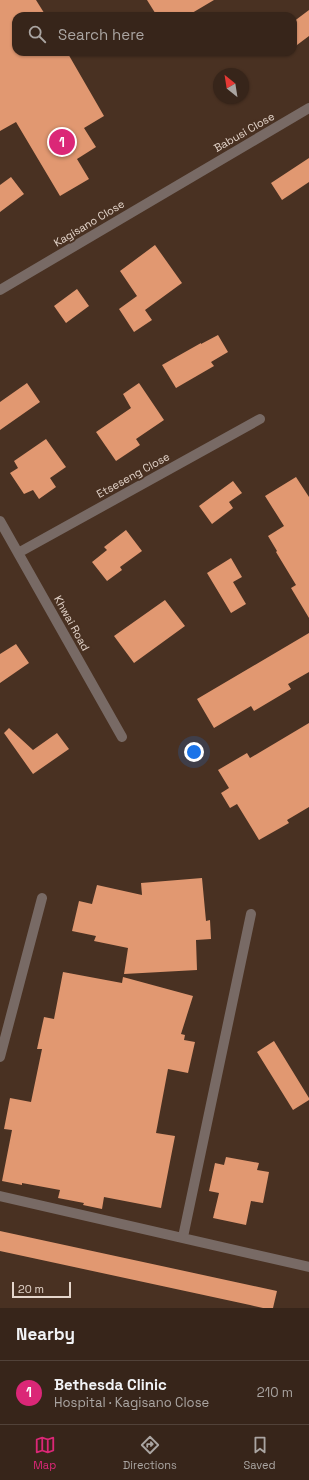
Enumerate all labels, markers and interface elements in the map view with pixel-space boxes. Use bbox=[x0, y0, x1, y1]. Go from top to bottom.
search box bbox=[12, 12, 297, 56]
icon: search bbox=[26, 23, 48, 45]
text: Search here bbox=[58, 25, 144, 44]
north arrow bbox=[213, 68, 249, 104]
street label: Babusi Close bbox=[211, 109, 277, 155]
pin: 1 bbox=[49, 127, 75, 157]
street label: Kagisano Close bbox=[51, 196, 127, 250]
street label: Etseseng Close bbox=[94, 449, 172, 501]
street label: Khwai Road bbox=[51, 593, 93, 653]
your location bbox=[184, 742, 204, 762]
scale bar bbox=[12, 1280, 71, 1299]
text: 20 m bbox=[18, 1282, 44, 1296]
text: Nearby bbox=[16, 1323, 75, 1345]
text: Bethesda Clinic bbox=[54, 1375, 167, 1394]
text: 1 bbox=[26, 1384, 32, 1401]
text: 210 m bbox=[257, 1384, 293, 1401]
text: Hospital · Kagisano Close bbox=[54, 1394, 209, 1411]
tab: Map bbox=[33, 1434, 56, 1472]
tab: Directions bbox=[123, 1434, 177, 1472]
tab: Saved bbox=[244, 1434, 276, 1472]

